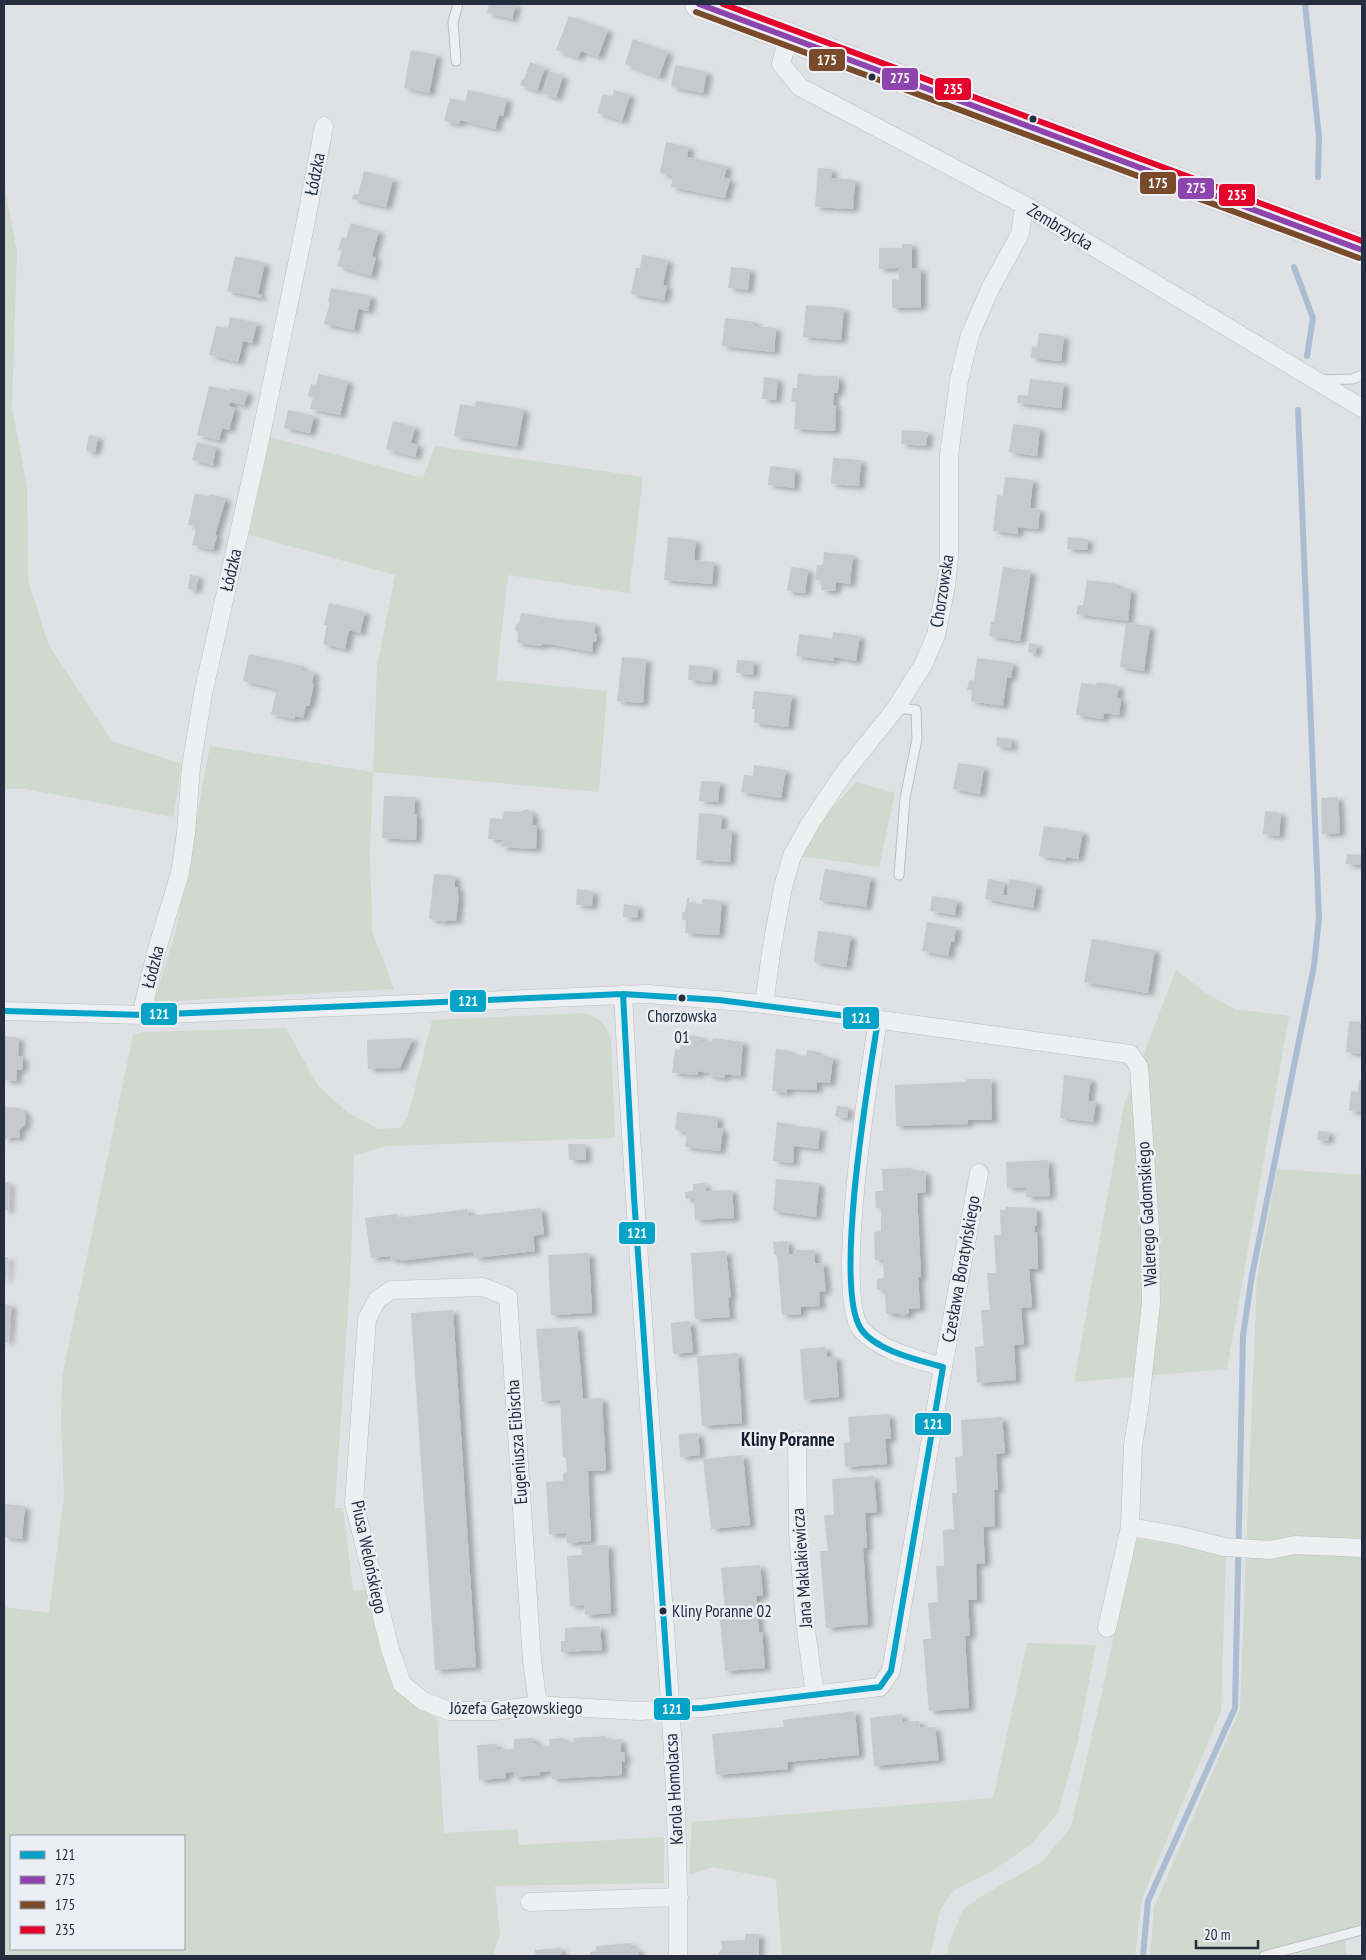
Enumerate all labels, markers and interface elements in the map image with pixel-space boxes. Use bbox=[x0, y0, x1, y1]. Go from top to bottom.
line badge: 175 bbox=[808, 48, 846, 72]
text: 175 bbox=[817, 51, 837, 69]
line badge: 275 bbox=[881, 67, 919, 91]
text: 275 bbox=[890, 69, 910, 87]
unlabelled marker bbox=[867, 72, 877, 82]
line badge: 235 bbox=[934, 77, 972, 101]
text: 235 bbox=[943, 80, 963, 98]
unlabelled marker bbox=[1028, 114, 1038, 124]
street label: Łódzka bbox=[299, 151, 330, 197]
line badge: 175 bbox=[1139, 171, 1177, 195]
text: 175 bbox=[1148, 174, 1168, 192]
line badge: 275 bbox=[1177, 177, 1215, 200]
text: 275 bbox=[1186, 179, 1206, 197]
line badge: 235 bbox=[1218, 183, 1256, 207]
text: 235 bbox=[1227, 186, 1247, 204]
street label: Zembrzycka bbox=[1023, 198, 1097, 255]
street label: Łódzka bbox=[214, 546, 247, 593]
street label: Chorzowska bbox=[924, 553, 959, 629]
street label: Łódzka bbox=[136, 943, 169, 991]
line badge: 121 bbox=[449, 989, 487, 1013]
text: 121 bbox=[458, 992, 478, 1010]
marker: Chorzowska 01 bbox=[677, 993, 687, 1003]
line badge: 121 bbox=[140, 1002, 178, 1026]
text: 121 bbox=[149, 1005, 169, 1023]
place label: Chorzowska 01 bbox=[647, 1005, 717, 1048]
line badge: 121 bbox=[842, 1006, 880, 1030]
text: 121 bbox=[851, 1009, 871, 1027]
street label: Walerego Gadomskiego bbox=[1131, 1141, 1162, 1287]
street label: Czesława Boratyńskiego bbox=[936, 1194, 985, 1344]
line badge: 121 bbox=[618, 1221, 656, 1245]
text: 121 bbox=[627, 1224, 647, 1242]
street label: Eugeniusza Eibischa bbox=[501, 1379, 532, 1505]
line badge: 121 bbox=[914, 1412, 952, 1436]
text: 121 bbox=[923, 1415, 943, 1433]
district label: Kliny Poranne bbox=[741, 1427, 835, 1451]
street label: Piusa Welońskiego bbox=[346, 1498, 393, 1616]
street label: Jana Maklakiewicza bbox=[786, 1507, 817, 1630]
place label: Kliny Poranne 02 bbox=[672, 1600, 772, 1622]
marker: Kliny Poranne 02 bbox=[658, 1606, 668, 1616]
street label: Józefa Gałęzowskiego bbox=[448, 1696, 583, 1719]
line badge: 121 bbox=[653, 1697, 691, 1721]
text: 121 bbox=[662, 1700, 682, 1718]
street label: Karola Homolacsa bbox=[659, 1733, 688, 1845]
legend bbox=[10, 1835, 185, 1950]
text: 121 bbox=[55, 1845, 75, 1864]
text: 275 bbox=[55, 1870, 75, 1889]
text: 175 bbox=[55, 1895, 75, 1914]
scale bar bbox=[1196, 1918, 1258, 1950]
text: 235 bbox=[55, 1920, 75, 1939]
text: 20 m bbox=[1204, 1925, 1230, 1944]

